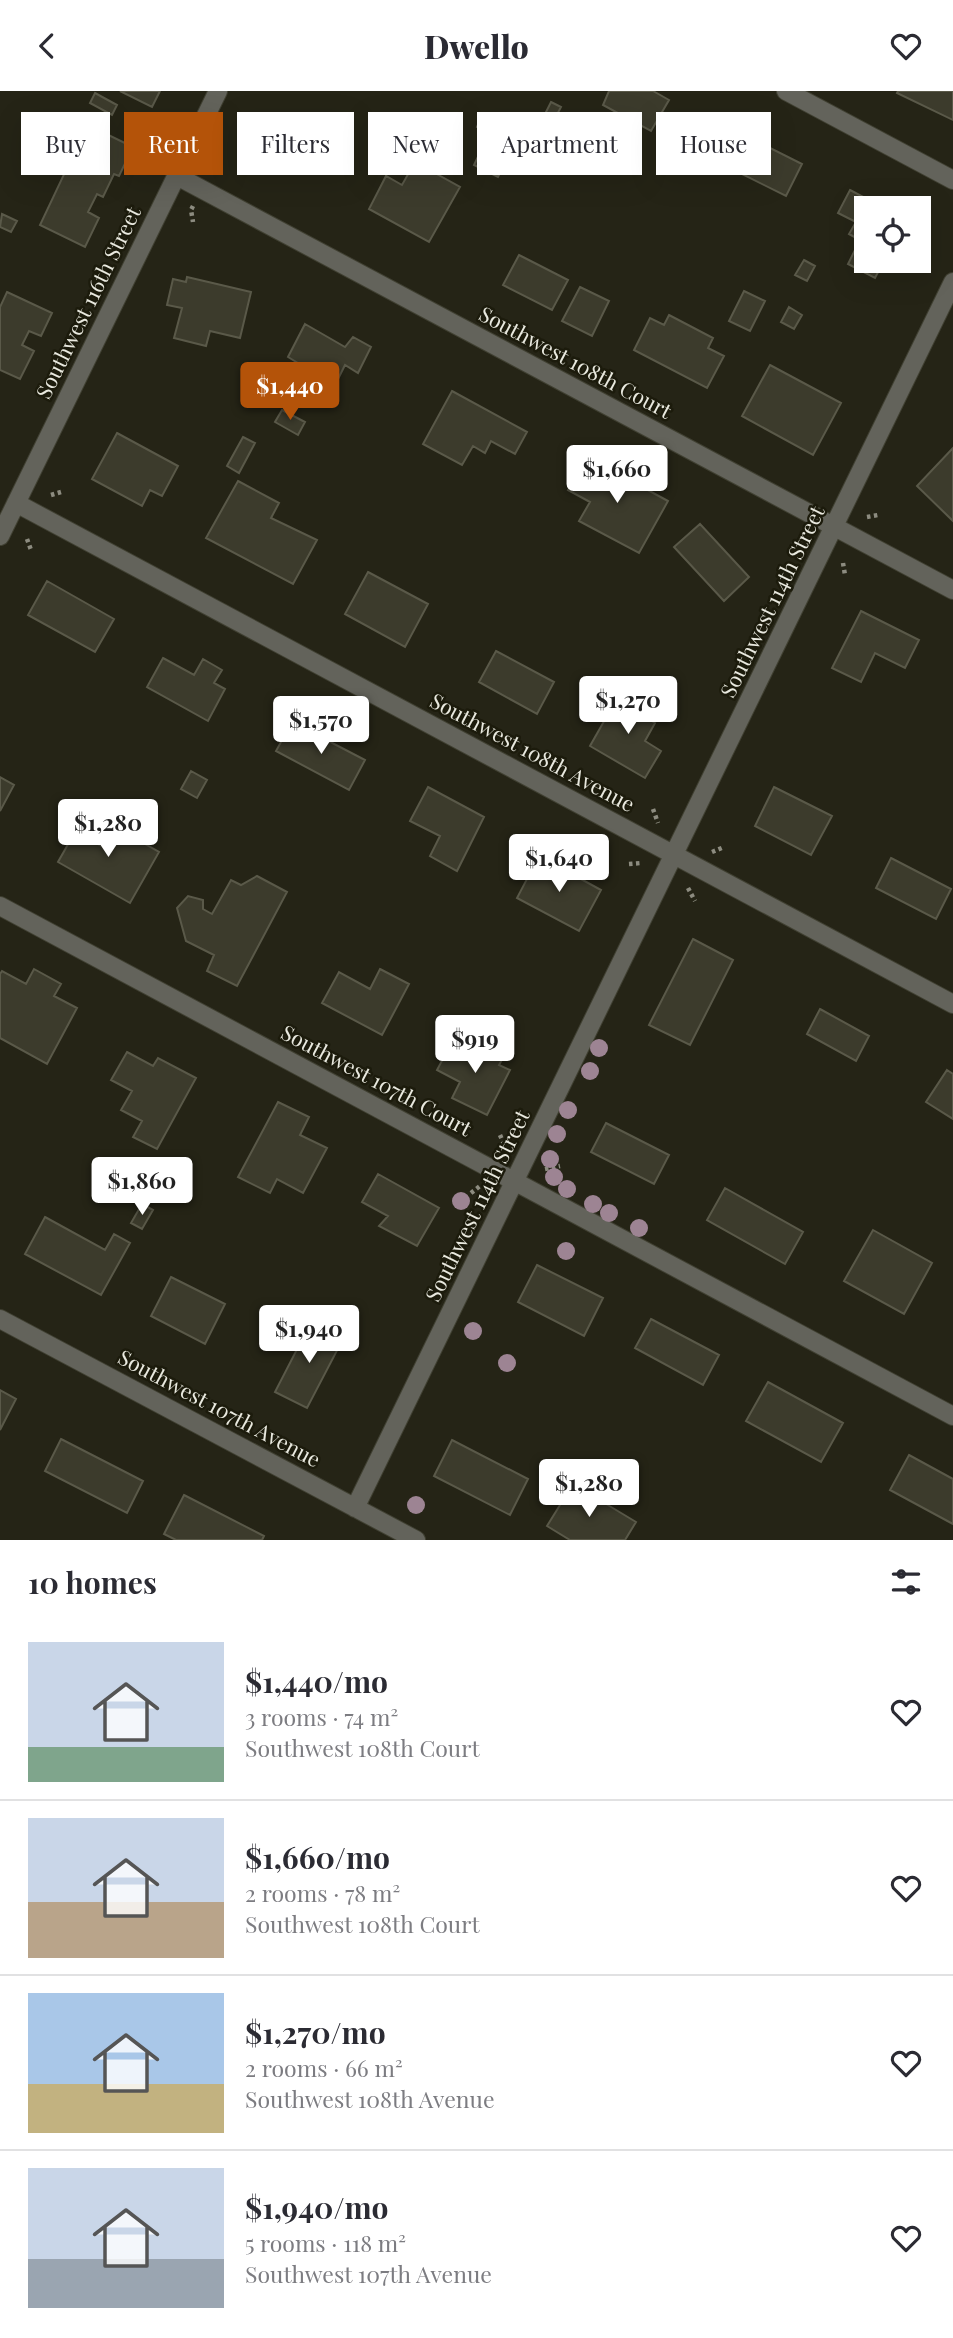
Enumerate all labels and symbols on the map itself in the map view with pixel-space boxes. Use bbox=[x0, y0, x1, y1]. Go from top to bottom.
street label: Southwest 116th Street bbox=[28, 201, 146, 403]
street label: Southwest 108th Court bbox=[475, 299, 678, 424]
pin: $1,440 bbox=[233, 363, 347, 422]
pin: $1,660 bbox=[560, 445, 674, 505]
street label: Southwest 114th Street bbox=[713, 500, 830, 702]
pin: $1,270 bbox=[571, 677, 685, 736]
street label: Southwest 108th Avenue bbox=[426, 685, 640, 817]
pin: $1,570 bbox=[264, 697, 378, 756]
pin: $1,280 bbox=[51, 799, 165, 859]
pin: $1,640 bbox=[502, 835, 616, 894]
pin: $919 bbox=[434, 1016, 516, 1075]
street label: Southwest 107th Court bbox=[277, 1017, 478, 1142]
street label: Southwest 114th Street bbox=[418, 1104, 535, 1306]
pin: $1,860 bbox=[85, 1157, 199, 1217]
pin: $1,940 bbox=[252, 1305, 366, 1365]
street label: Southwest 107th Avenue bbox=[114, 1342, 326, 1473]
pin: $1,280 bbox=[532, 1459, 646, 1519]

